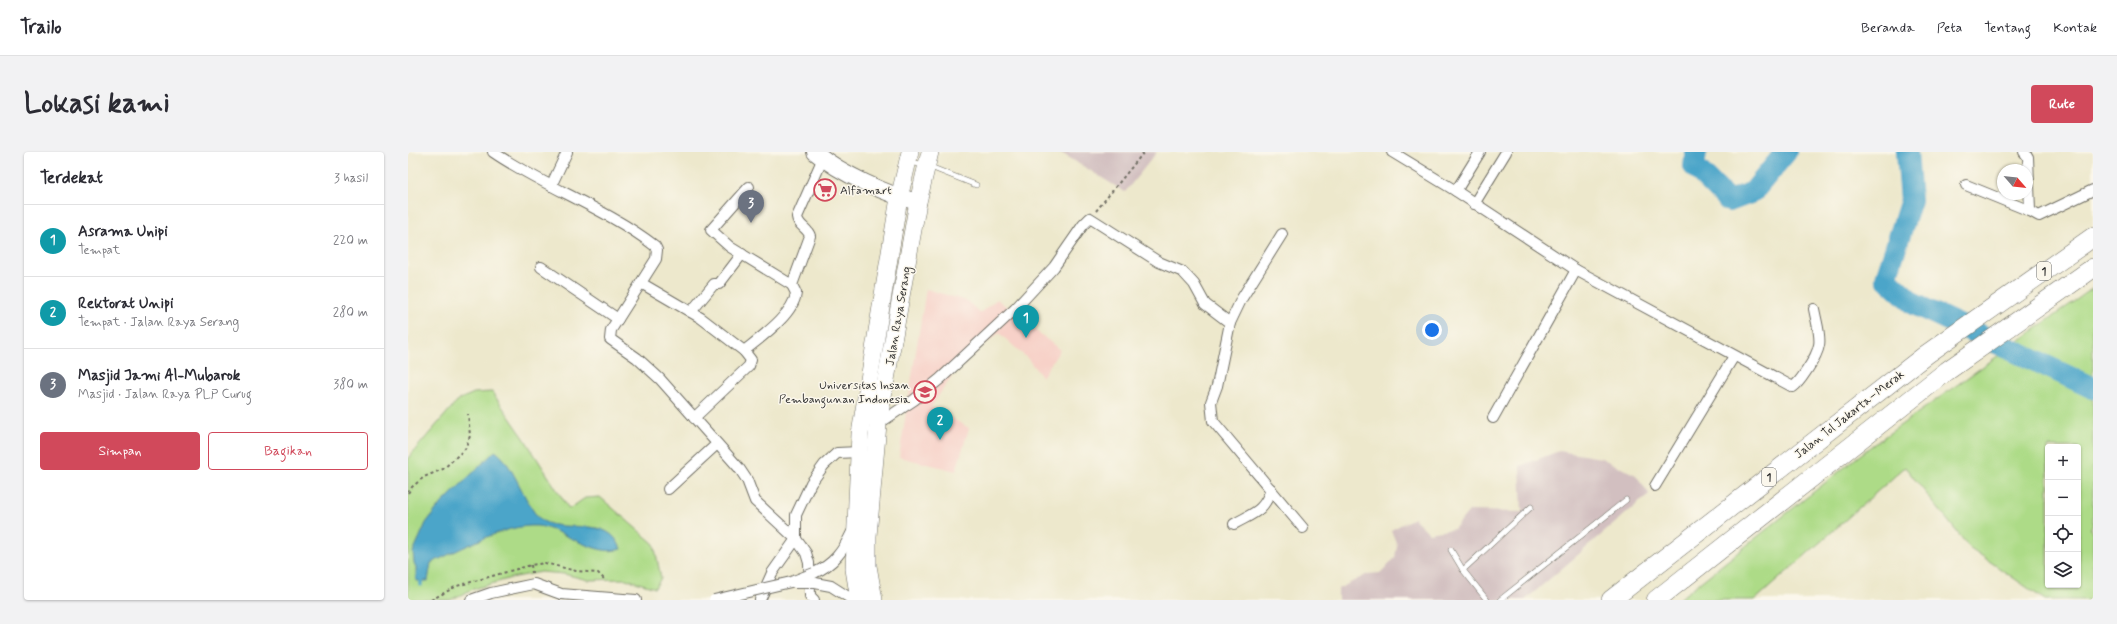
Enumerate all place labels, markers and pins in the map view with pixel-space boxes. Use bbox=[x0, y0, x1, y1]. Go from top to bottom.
supermarket icon: Alfamart bbox=[812, 177, 838, 203]
place label: Alfamart bbox=[840, 183, 892, 199]
pin: 3 bbox=[738, 190, 764, 223]
pin: 1 bbox=[1013, 305, 1039, 338]
place label: Universitas Insan Pembangunan Indonesia bbox=[779, 378, 911, 409]
school or university icon: Universitas Insan Pembangunan Indonesia bbox=[912, 379, 938, 405]
pin: 2 bbox=[927, 407, 953, 440]

